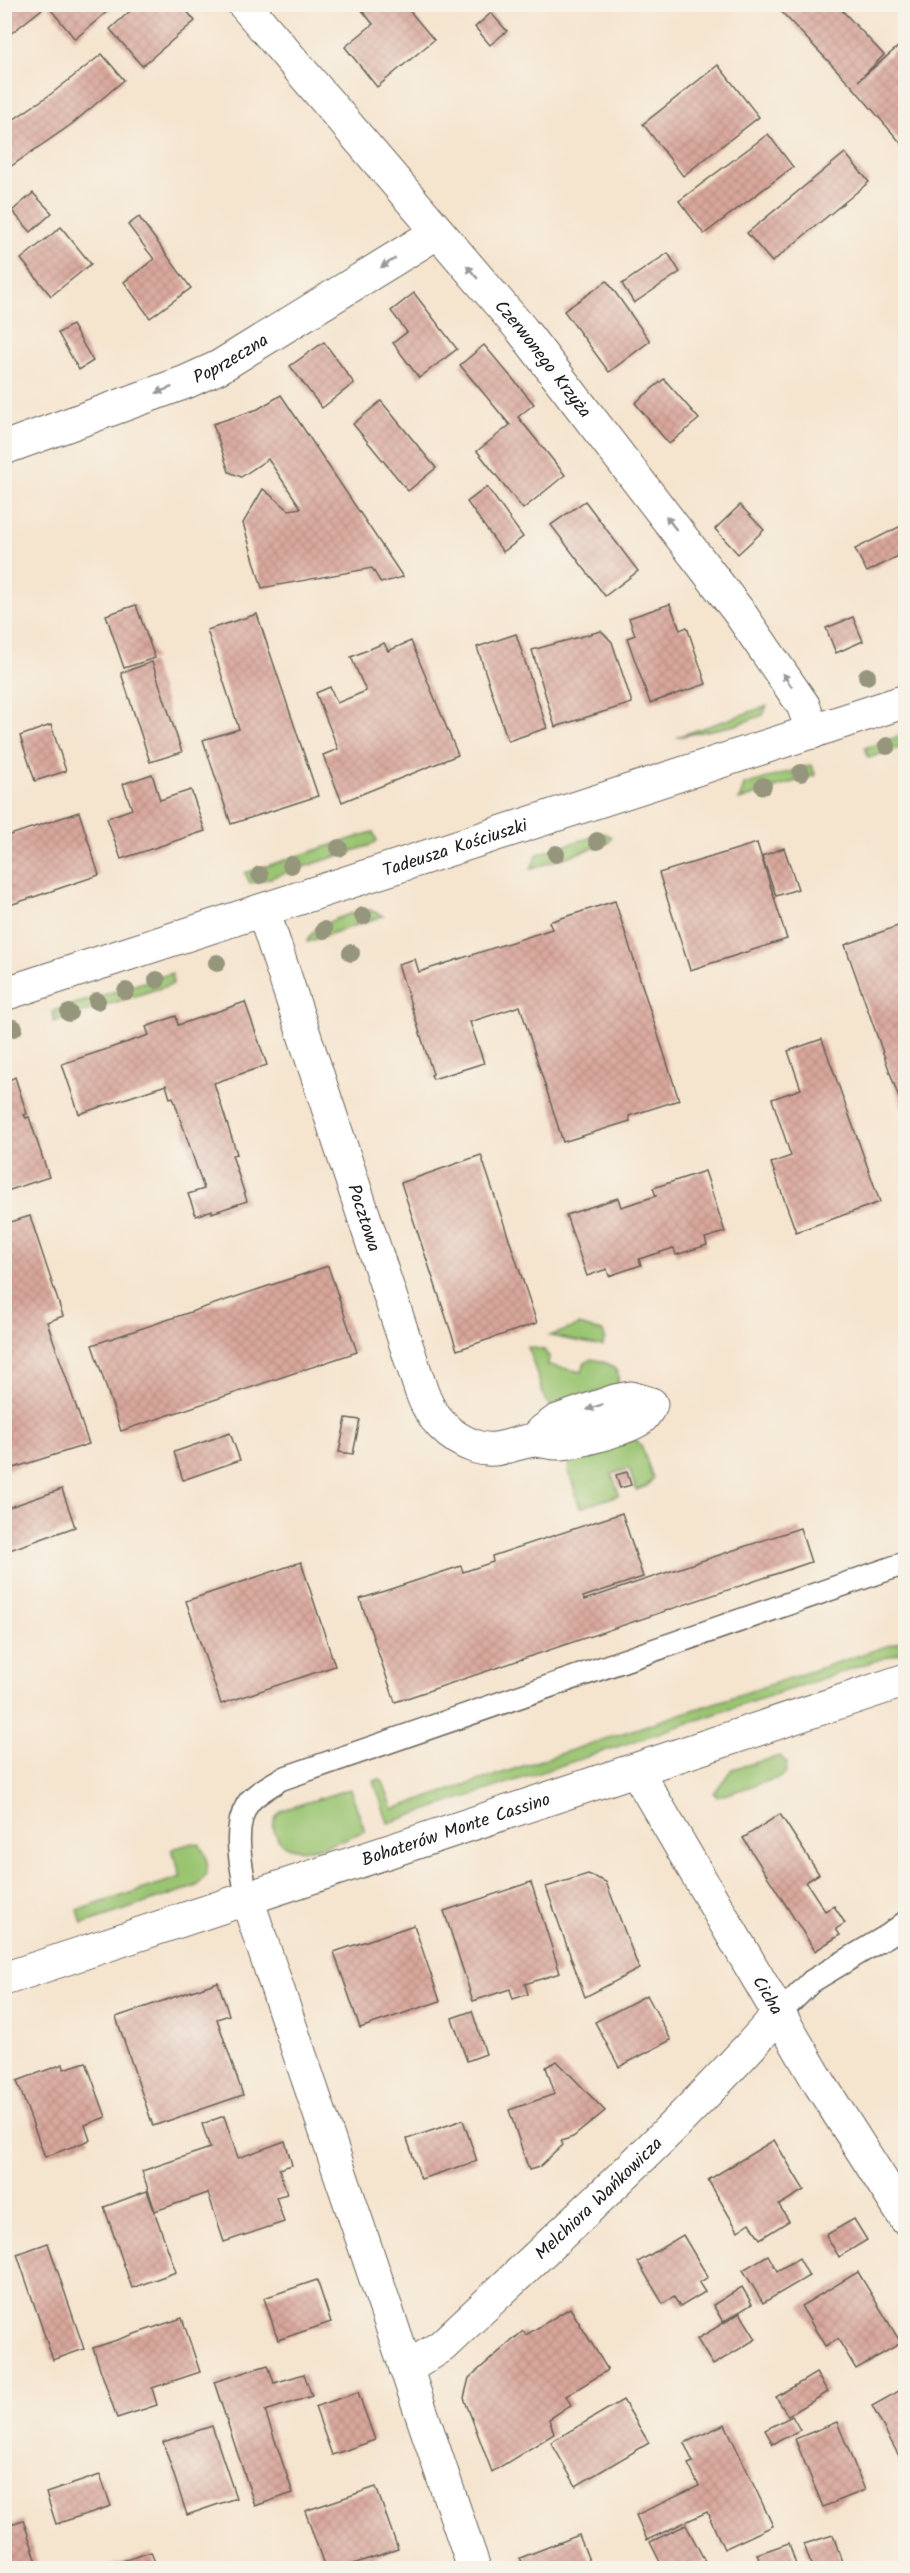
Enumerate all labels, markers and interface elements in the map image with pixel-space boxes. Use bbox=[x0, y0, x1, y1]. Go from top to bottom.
one-way arrow bbox=[380, 257, 396, 268]
one-way arrow bbox=[466, 265, 479, 280]
street label: Czerwonego Krzyża bbox=[486, 294, 598, 425]
street label: Poprzeczna bbox=[189, 327, 275, 393]
one-way arrow bbox=[155, 385, 173, 395]
one-way arrow bbox=[666, 516, 678, 531]
one-way arrow bbox=[782, 672, 793, 688]
street label: Tadeusza Kościuszki bbox=[379, 812, 532, 886]
street label: Pocztowa bbox=[338, 1181, 388, 1256]
one-way arrow bbox=[586, 1403, 604, 1413]
street label: Bohaterów Monte Cassino bbox=[358, 1786, 554, 1875]
street label: Cicha bbox=[744, 1971, 790, 2021]
street label: Melchiora Wańkowicza bbox=[529, 2131, 670, 2268]

